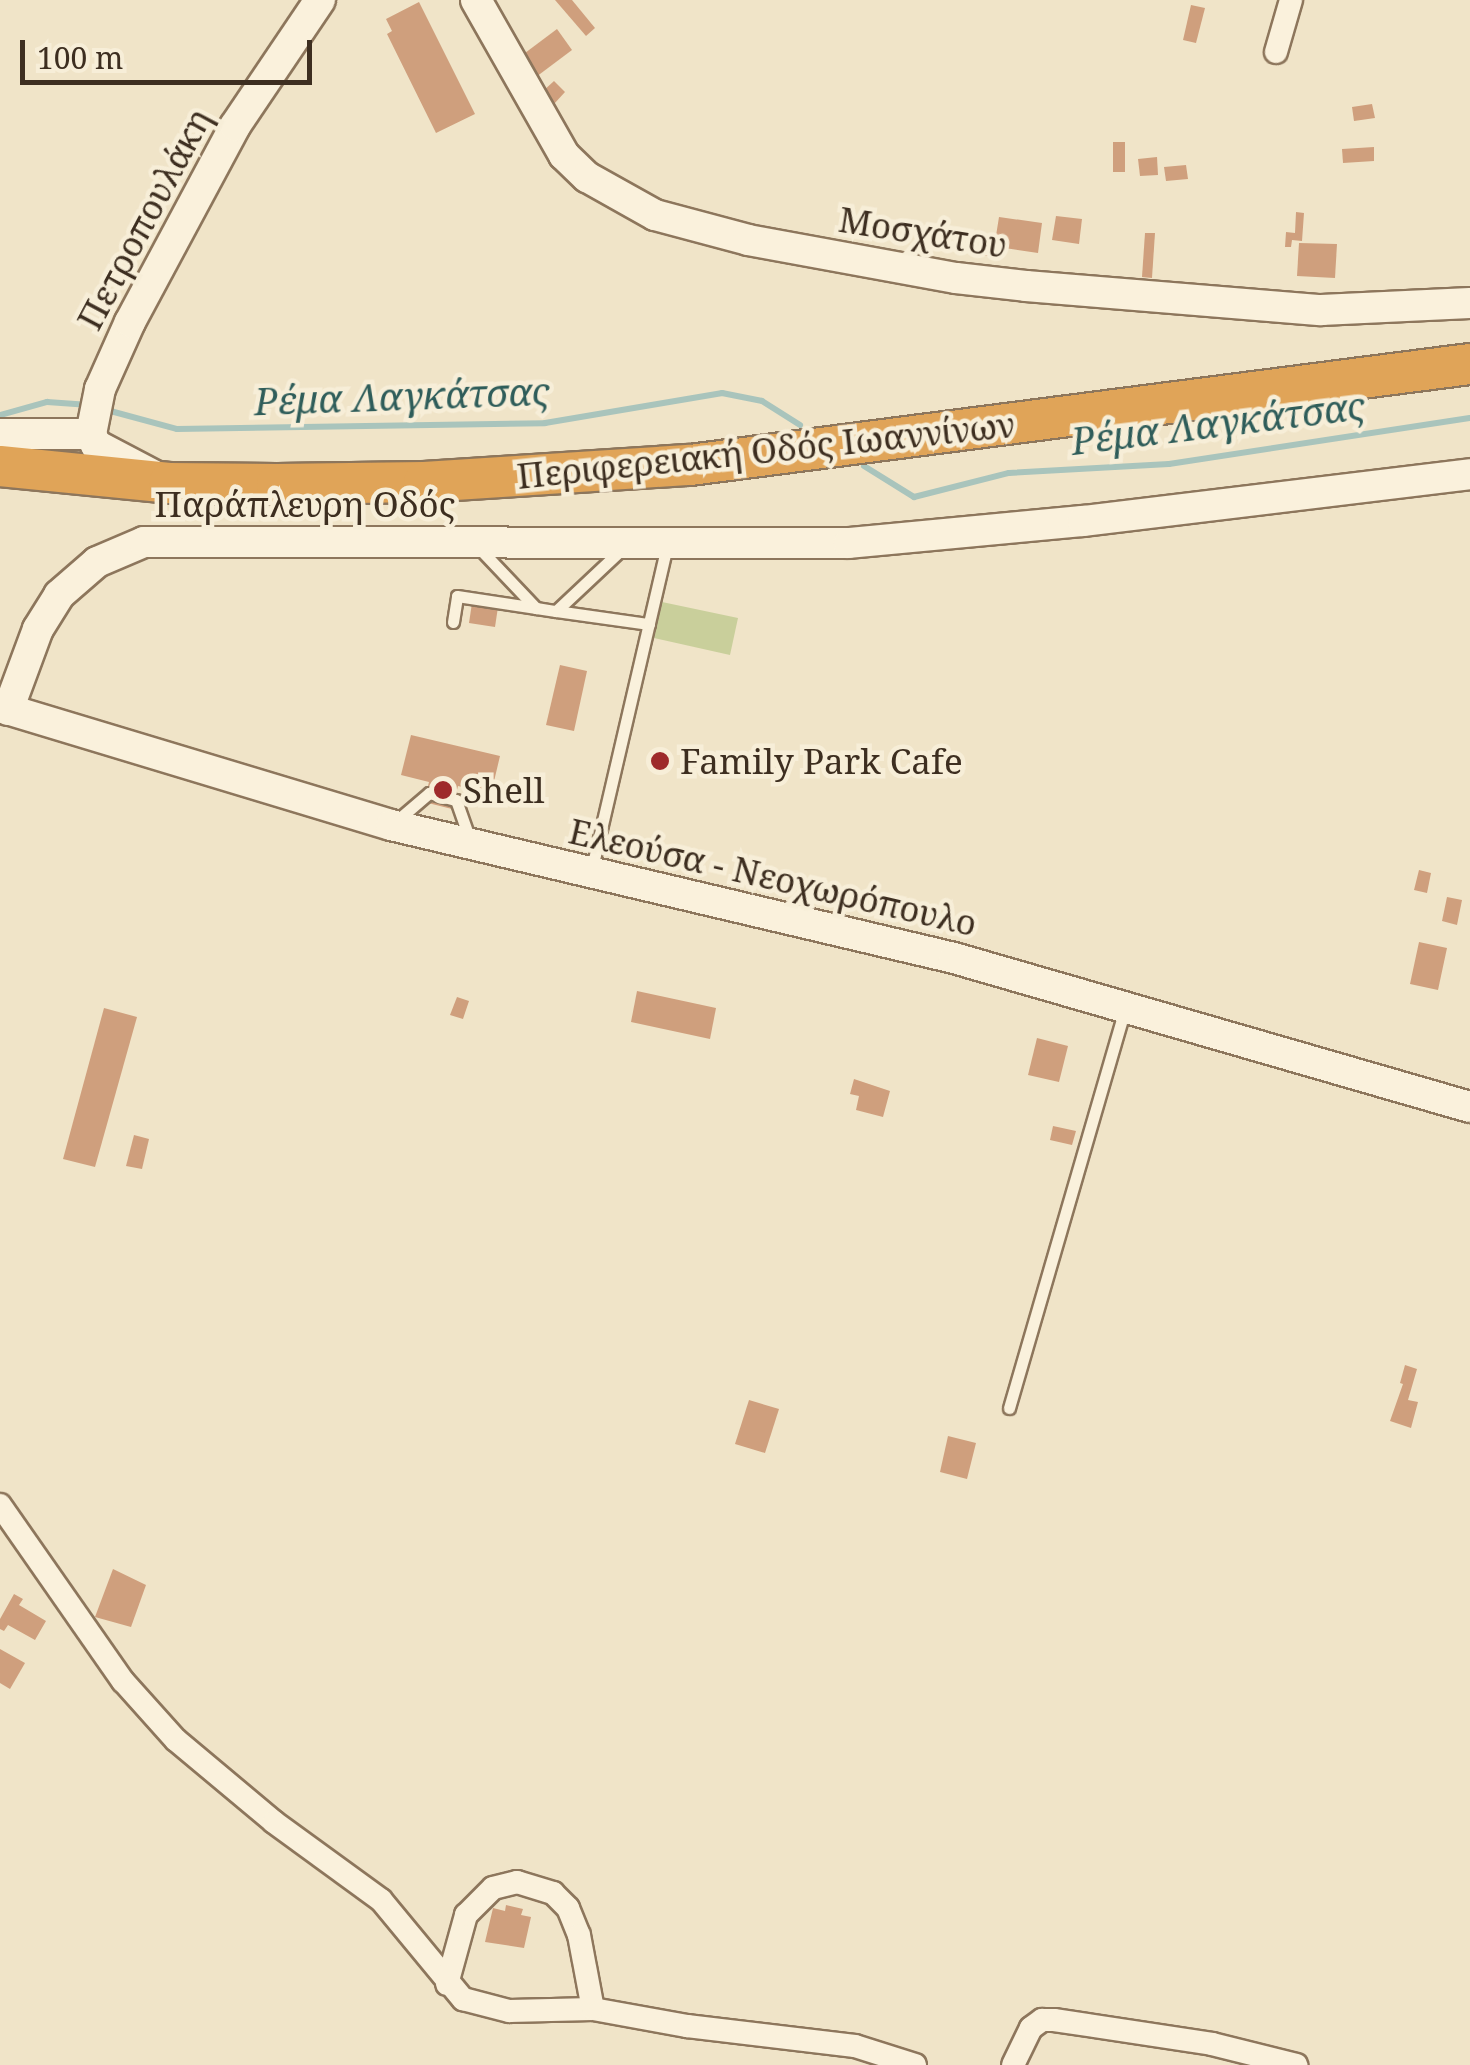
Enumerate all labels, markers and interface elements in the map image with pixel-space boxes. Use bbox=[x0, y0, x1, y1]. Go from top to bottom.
scale bar bbox=[25, 20, 318, 82]
text: 100 m bbox=[37, 37, 123, 78]
street label: Πετροπουλάκη bbox=[68, 101, 220, 337]
street label: Μοσχάτου bbox=[836, 198, 1010, 266]
water label: Ρέμα Λαγκάτσας bbox=[253, 368, 551, 424]
water label: Ρέμα Λαγκάτσας bbox=[1068, 382, 1368, 464]
street label: Περιφερειακή Οδός Ιωαννίνων bbox=[515, 403, 1017, 497]
street label: Παράπλευρη Οδός bbox=[154, 483, 456, 525]
place label: Family Park Cafe bbox=[680, 740, 963, 782]
marker: Family Park Cafe bbox=[649, 750, 671, 772]
place label: Shell bbox=[463, 769, 545, 811]
marker: Shell bbox=[432, 779, 454, 801]
street label: Ελεούσα - Νεοχωρόπουλο bbox=[565, 810, 981, 944]

